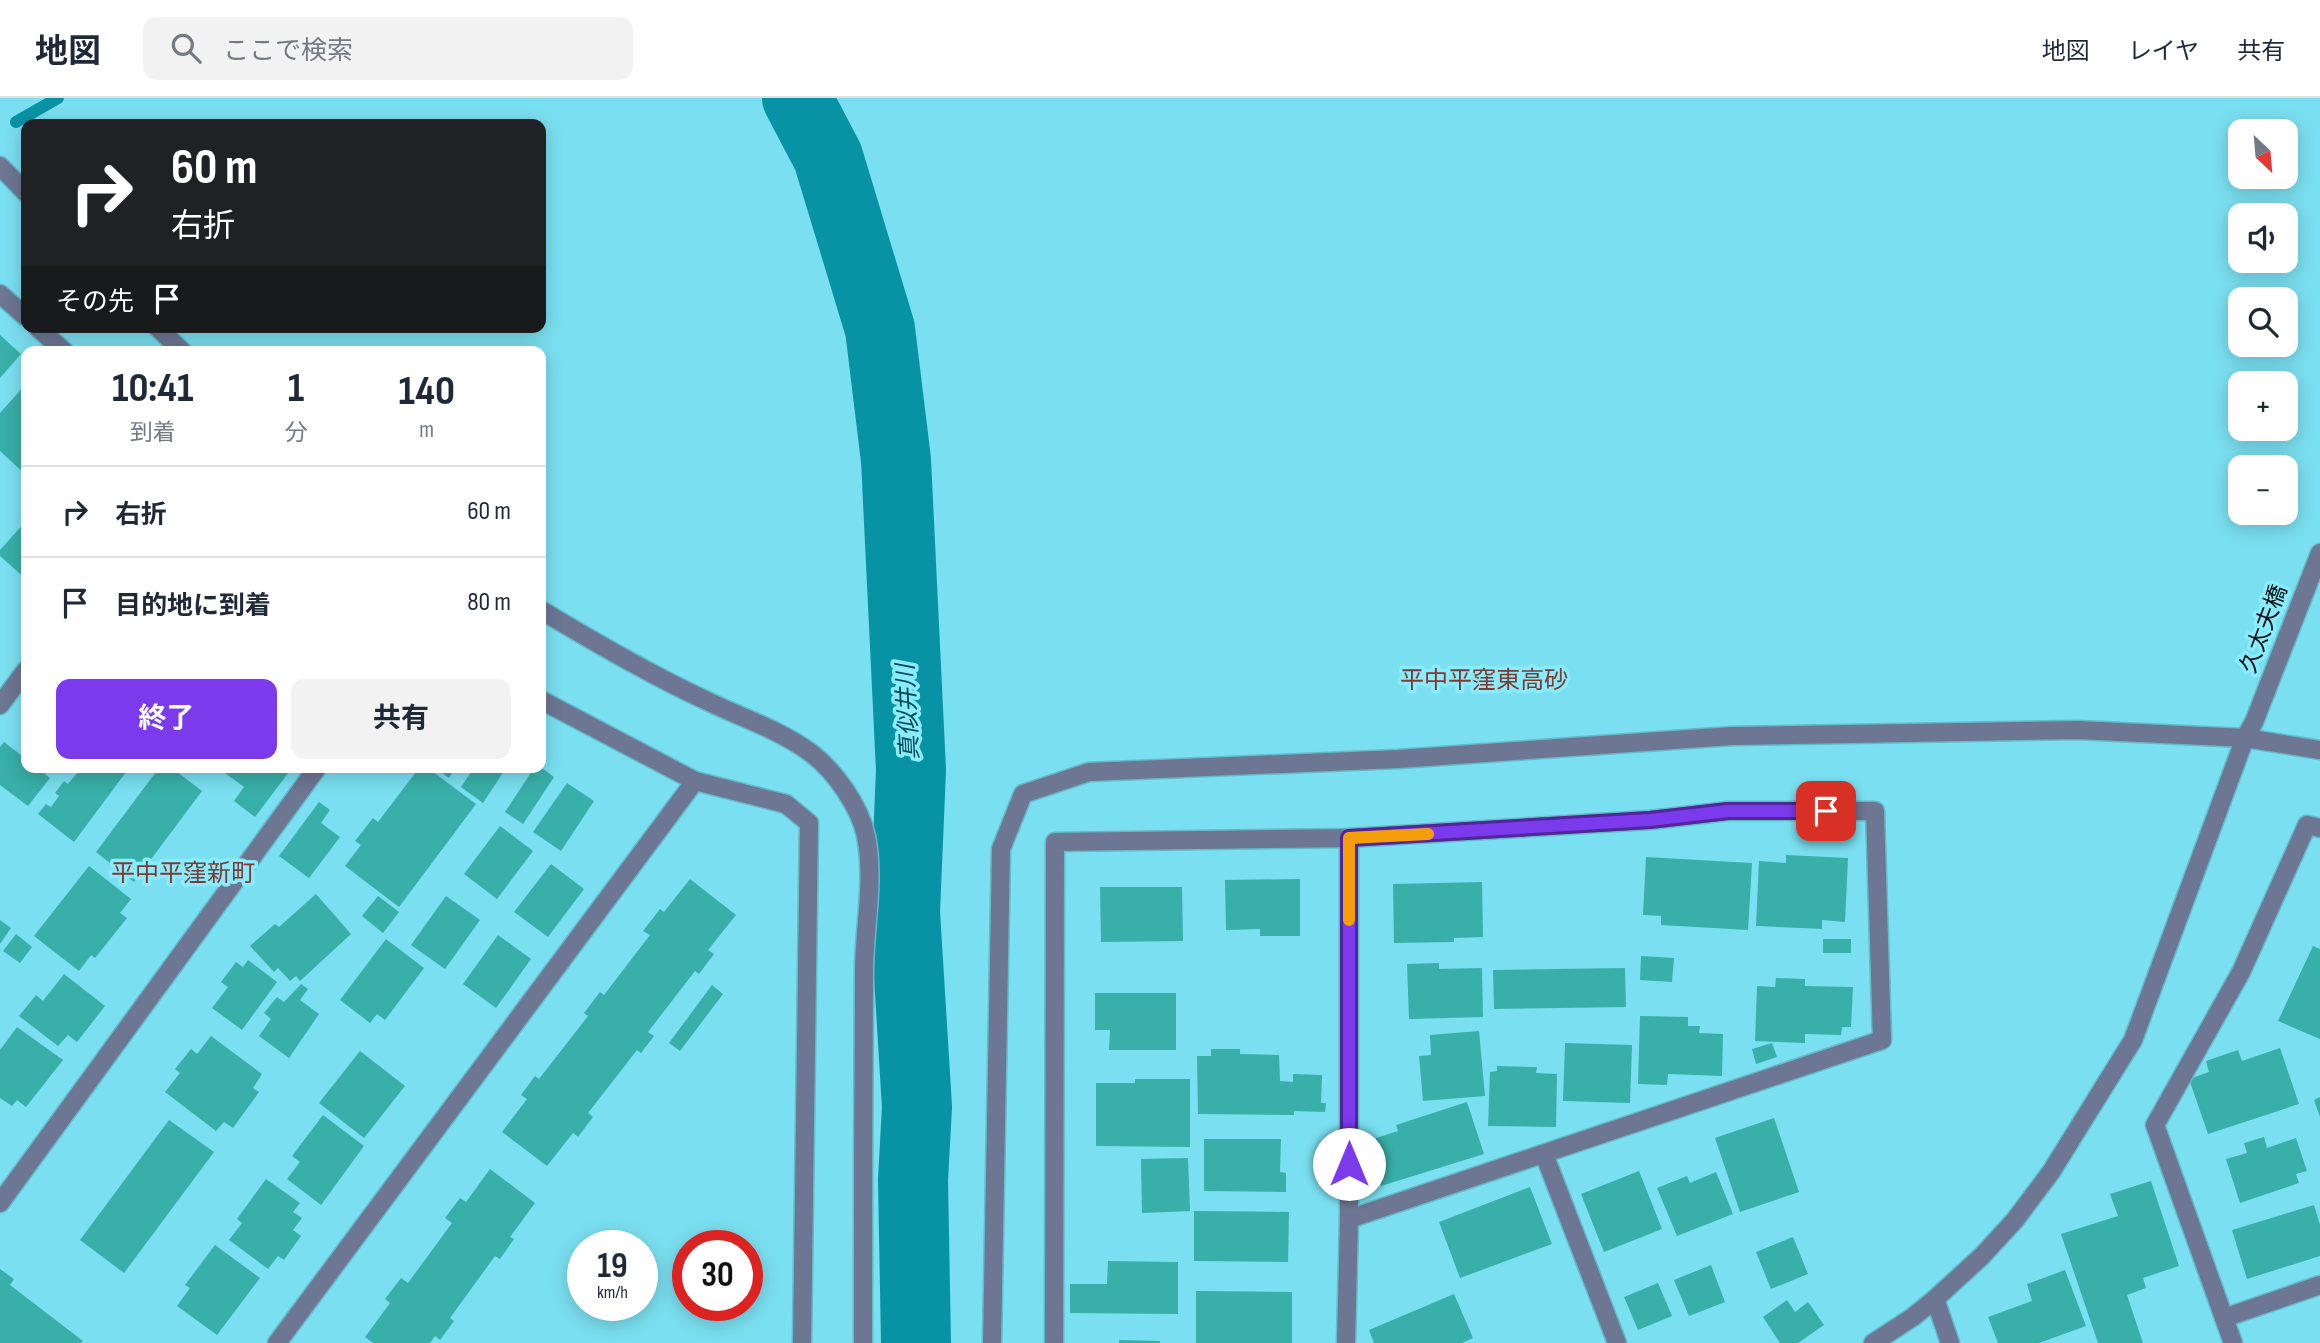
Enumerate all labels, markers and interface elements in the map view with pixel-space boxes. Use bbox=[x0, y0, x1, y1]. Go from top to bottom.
search box bbox=[143, 17, 633, 80]
icon: search bbox=[167, 29, 205, 67]
text: 地図 bbox=[35, 32, 101, 72]
text: ここで検索 bbox=[223, 36, 353, 67]
text: 地図 bbox=[2042, 37, 2090, 66]
text: レイヤ bbox=[2128, 37, 2199, 66]
text: 共有 bbox=[2237, 37, 2285, 66]
north arrow bbox=[2228, 119, 2298, 189]
map controls bbox=[2228, 119, 2298, 525]
text: 60 m bbox=[171, 139, 258, 198]
icon: right bbox=[56, 147, 147, 238]
button: sound bbox=[2228, 203, 2298, 273]
text: 右折 bbox=[171, 207, 235, 246]
icon: arrive bbox=[148, 280, 186, 318]
text: その先 bbox=[56, 287, 134, 318]
button: search bbox=[2228, 287, 2298, 357]
text: 10:41 bbox=[112, 363, 193, 414]
text: 1 bbox=[288, 363, 304, 414]
text: 140 bbox=[399, 366, 455, 417]
button: + bbox=[2228, 371, 2298, 441]
text: m bbox=[419, 416, 434, 444]
text: 到着 bbox=[130, 419, 176, 447]
text: 分 bbox=[284, 419, 307, 447]
button: − bbox=[2228, 455, 2298, 525]
icon: right bbox=[56, 493, 94, 531]
text: 60 m bbox=[467, 496, 511, 527]
text: 右折 bbox=[115, 500, 167, 531]
street label: 久太夫橋 bbox=[2234, 581, 2294, 677]
icon: arrive bbox=[56, 584, 94, 622]
text: 80 m bbox=[467, 587, 511, 618]
text: 目的地に到着 bbox=[115, 591, 271, 622]
water label: 真似井川 bbox=[891, 660, 925, 761]
district label: 平中平窪東高砂 bbox=[1400, 666, 1568, 695]
button: 終了 bbox=[56, 679, 277, 759]
button: 共有 bbox=[291, 679, 511, 759]
pin bbox=[1796, 781, 1856, 841]
icon: arrive bbox=[1807, 792, 1845, 830]
district label: 平中平窪新町 bbox=[111, 859, 255, 888]
position arrow bbox=[1312, 1127, 1386, 1201]
speed limit sign: 30 bbox=[672, 1230, 763, 1321]
text: 19 bbox=[597, 1245, 628, 1288]
text: km/h bbox=[597, 1282, 628, 1303]

